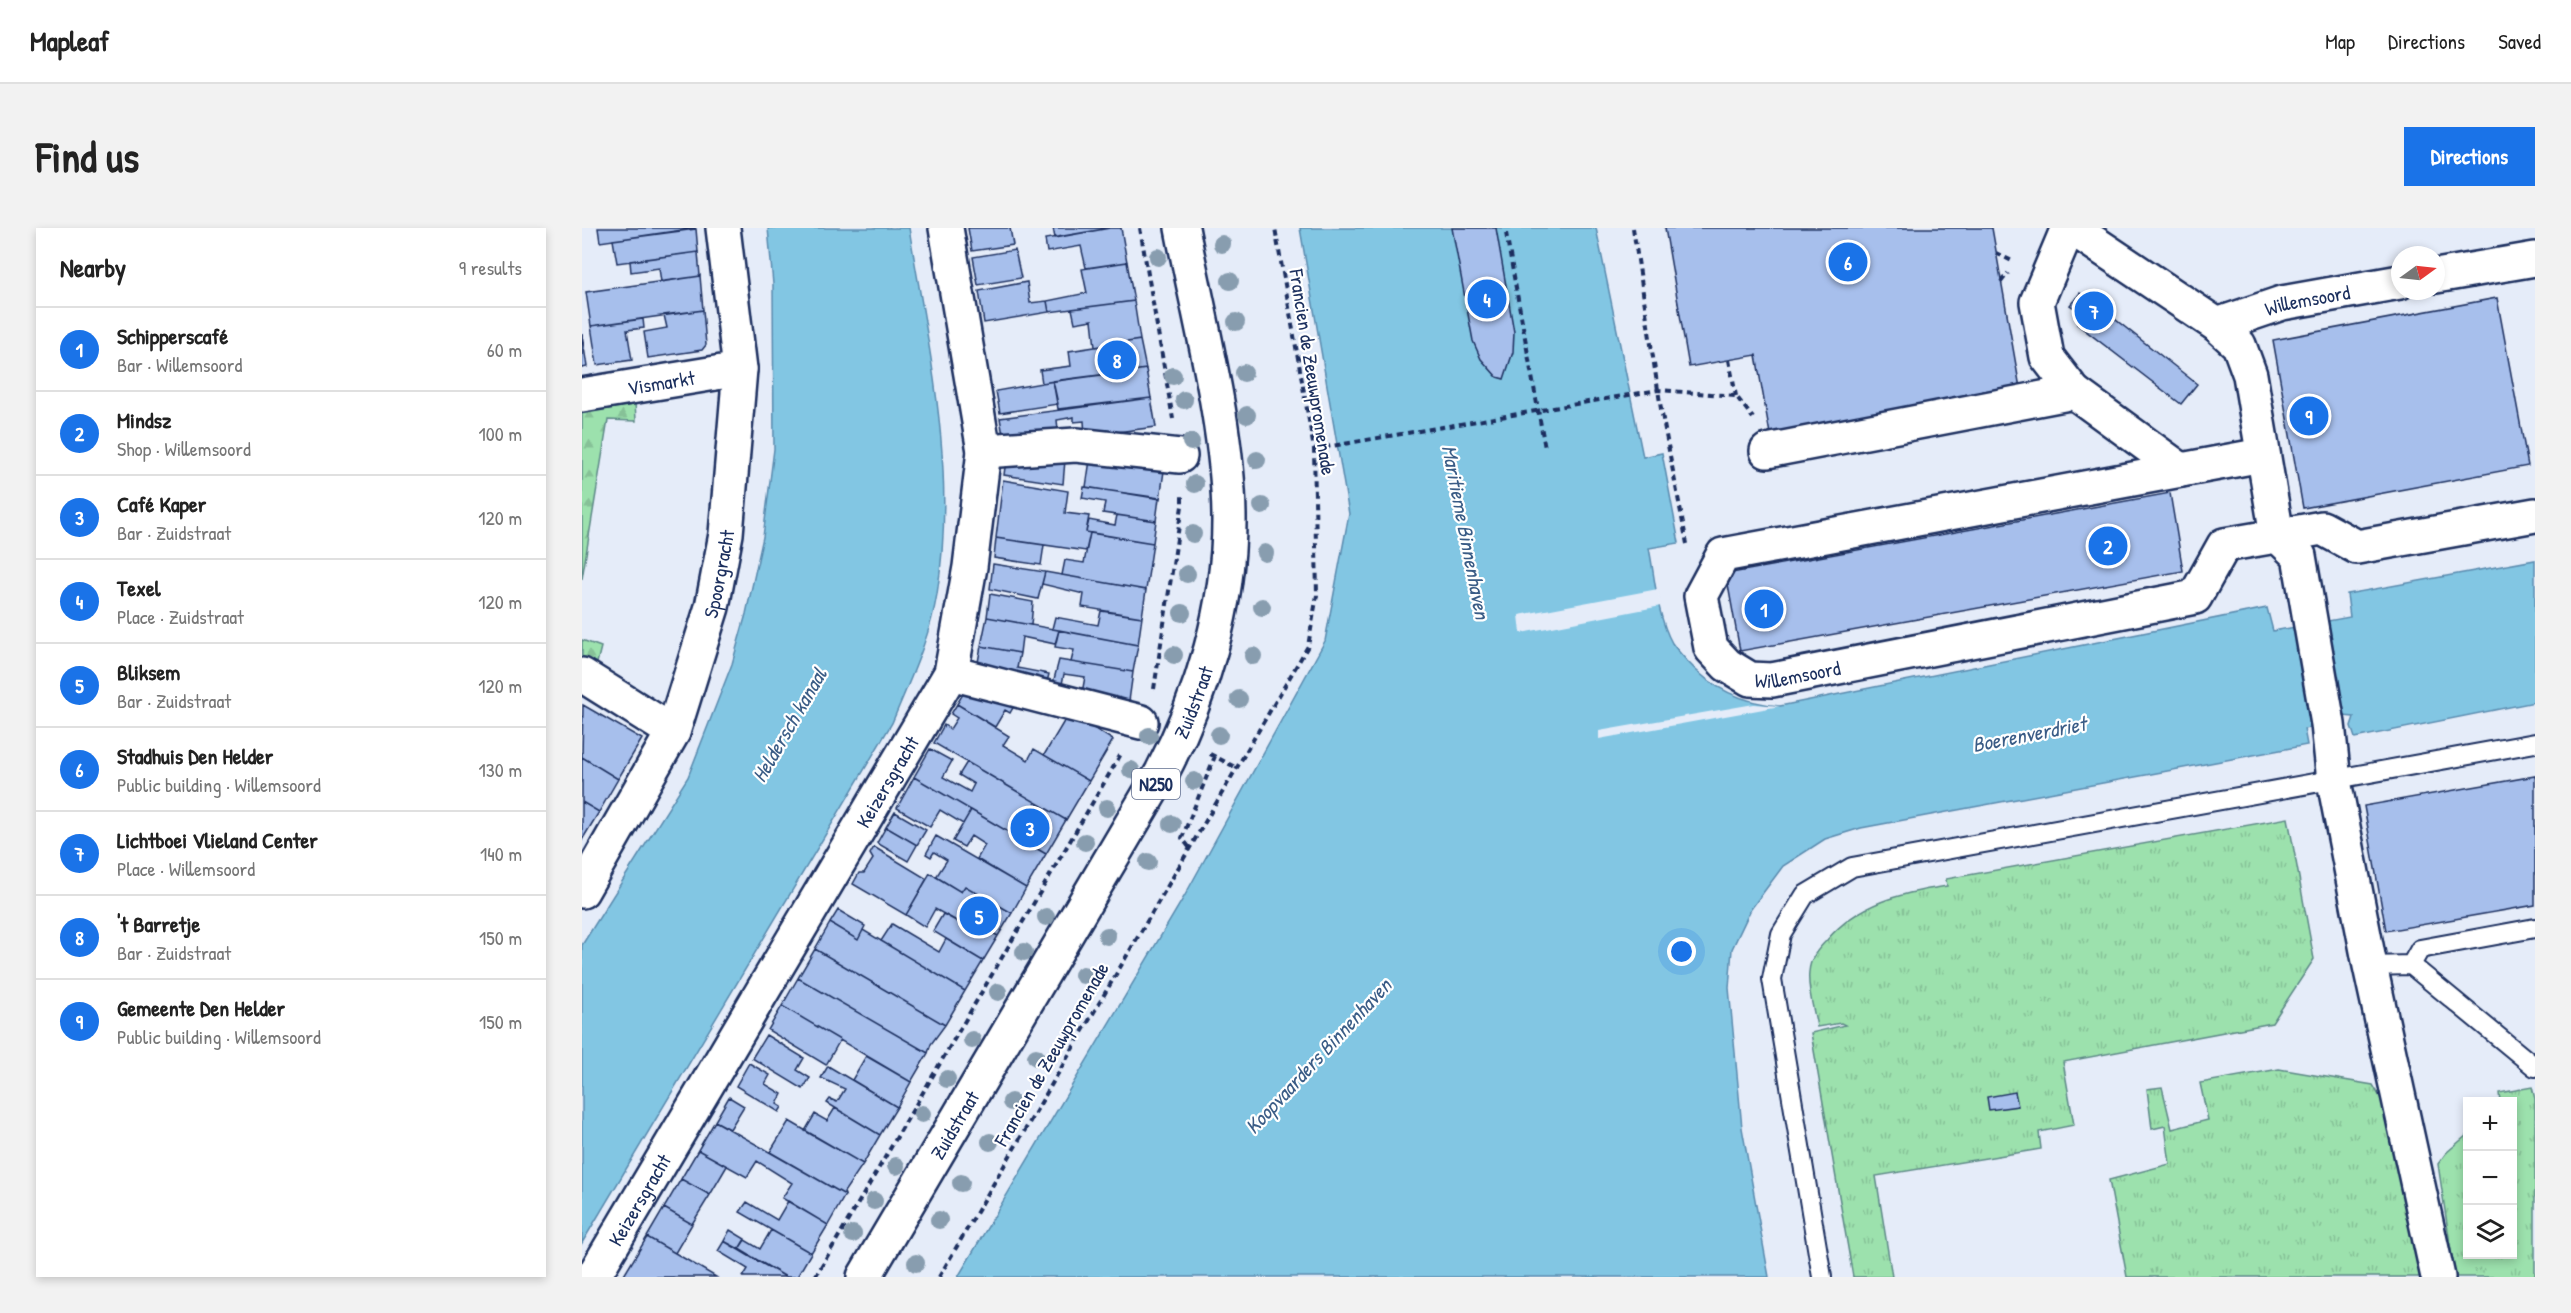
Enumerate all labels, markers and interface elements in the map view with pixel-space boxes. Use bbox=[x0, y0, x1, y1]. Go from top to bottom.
text: Mapleaf bbox=[30, 22, 109, 60]
text: Map bbox=[2325, 27, 2355, 56]
text: Directions bbox=[2388, 27, 2465, 56]
text: Saved bbox=[2498, 27, 2541, 56]
button: Directions bbox=[2404, 127, 2535, 186]
text: Find us bbox=[36, 128, 139, 185]
pin: 6 bbox=[1828, 240, 1868, 285]
north arrow bbox=[2391, 246, 2445, 300]
text: Nearby bbox=[60, 250, 126, 285]
text: 9 results bbox=[459, 254, 522, 281]
street label: Francien de Zeeuwpromenade bbox=[1283, 266, 1343, 477]
pin: 4 bbox=[1468, 276, 1506, 322]
street label: Willemsoord bbox=[2261, 278, 2352, 321]
pin: 7 bbox=[2074, 288, 2114, 334]
text: Schipperscafé bbox=[117, 321, 228, 351]
text: 1 bbox=[76, 336, 83, 363]
text: 60 m bbox=[487, 336, 522, 363]
pin: 8 bbox=[1098, 338, 1136, 382]
text: Bar · Willemsoord bbox=[117, 351, 242, 378]
street label: Vismarkt bbox=[625, 363, 698, 401]
pin: 9 bbox=[2290, 394, 2328, 438]
text: Mindsz bbox=[117, 405, 171, 435]
text: 2 bbox=[75, 420, 84, 447]
text: 100 m bbox=[479, 420, 522, 447]
text: Shop · Willemsoord bbox=[117, 435, 251, 462]
water label: Maritieme Binnenhaven bbox=[1435, 442, 1497, 623]
text: Café Kaper bbox=[117, 489, 206, 519]
text: 3 bbox=[75, 504, 84, 531]
text: 120 m bbox=[478, 504, 522, 531]
text: Bar · Zuidstraat bbox=[117, 519, 231, 546]
pin: 2 bbox=[2088, 524, 2128, 568]
street label: Spoorgracht bbox=[696, 528, 740, 621]
text: Texel bbox=[117, 573, 161, 603]
pin: 1 bbox=[1744, 586, 1784, 632]
text: 4 bbox=[76, 588, 83, 615]
text: 120 m bbox=[478, 588, 522, 615]
text: Place · Zuidstraat bbox=[117, 603, 244, 630]
street label: Willemsoord bbox=[1754, 653, 1843, 693]
text: Bliksem bbox=[117, 657, 180, 687]
street label: Zuidstraat bbox=[1167, 661, 1219, 742]
water label: Heldersch kanaal bbox=[745, 662, 834, 787]
text: 5 bbox=[75, 672, 84, 699]
text: 120 m bbox=[478, 672, 522, 699]
text: Bar · Zuidstraat bbox=[117, 687, 231, 714]
water label: Boerenverdriet bbox=[1970, 708, 2091, 759]
street label: Keizersgracht bbox=[849, 730, 925, 832]
text: Stadhuis Den Helder bbox=[117, 741, 273, 771]
text: 6 bbox=[76, 756, 83, 783]
text: 130 m bbox=[479, 756, 522, 783]
road number: N250 bbox=[1132, 769, 1180, 799]
text: Public building · Willemsoord bbox=[117, 771, 321, 798]
pin: 3 bbox=[1010, 806, 1050, 850]
text: Lichtboei Vlieland Center bbox=[117, 825, 318, 855]
text: 7 bbox=[75, 840, 84, 867]
text: 140 m bbox=[480, 840, 522, 867]
text: Place · Willemsoord bbox=[117, 855, 255, 882]
pin: 5 bbox=[960, 894, 998, 938]
text: 't Barretje bbox=[117, 909, 200, 939]
text: 8 bbox=[75, 924, 84, 951]
text: 150 m bbox=[479, 924, 522, 951]
your location bbox=[1667, 937, 1696, 966]
text: Bar · Zuidstraat bbox=[117, 939, 231, 966]
street label: Francien de Zeeuwpromenade bbox=[987, 957, 1115, 1152]
water label: Koopvaarders Binnenhaven bbox=[1238, 971, 1399, 1140]
text: Gemeente Den Helder bbox=[117, 993, 285, 1023]
text: 9 bbox=[76, 1008, 83, 1035]
text: 150 m bbox=[479, 1008, 522, 1035]
text: Public building · Willemsoord bbox=[117, 1023, 321, 1050]
street label: Zuidstraat bbox=[923, 1084, 985, 1164]
map controls bbox=[2463, 1097, 2517, 1259]
button: + bbox=[2463, 1097, 2517, 1151]
street label: Keizersgracht bbox=[601, 1148, 677, 1250]
button: − bbox=[2463, 1151, 2517, 1205]
button: layers bbox=[2463, 1205, 2517, 1259]

